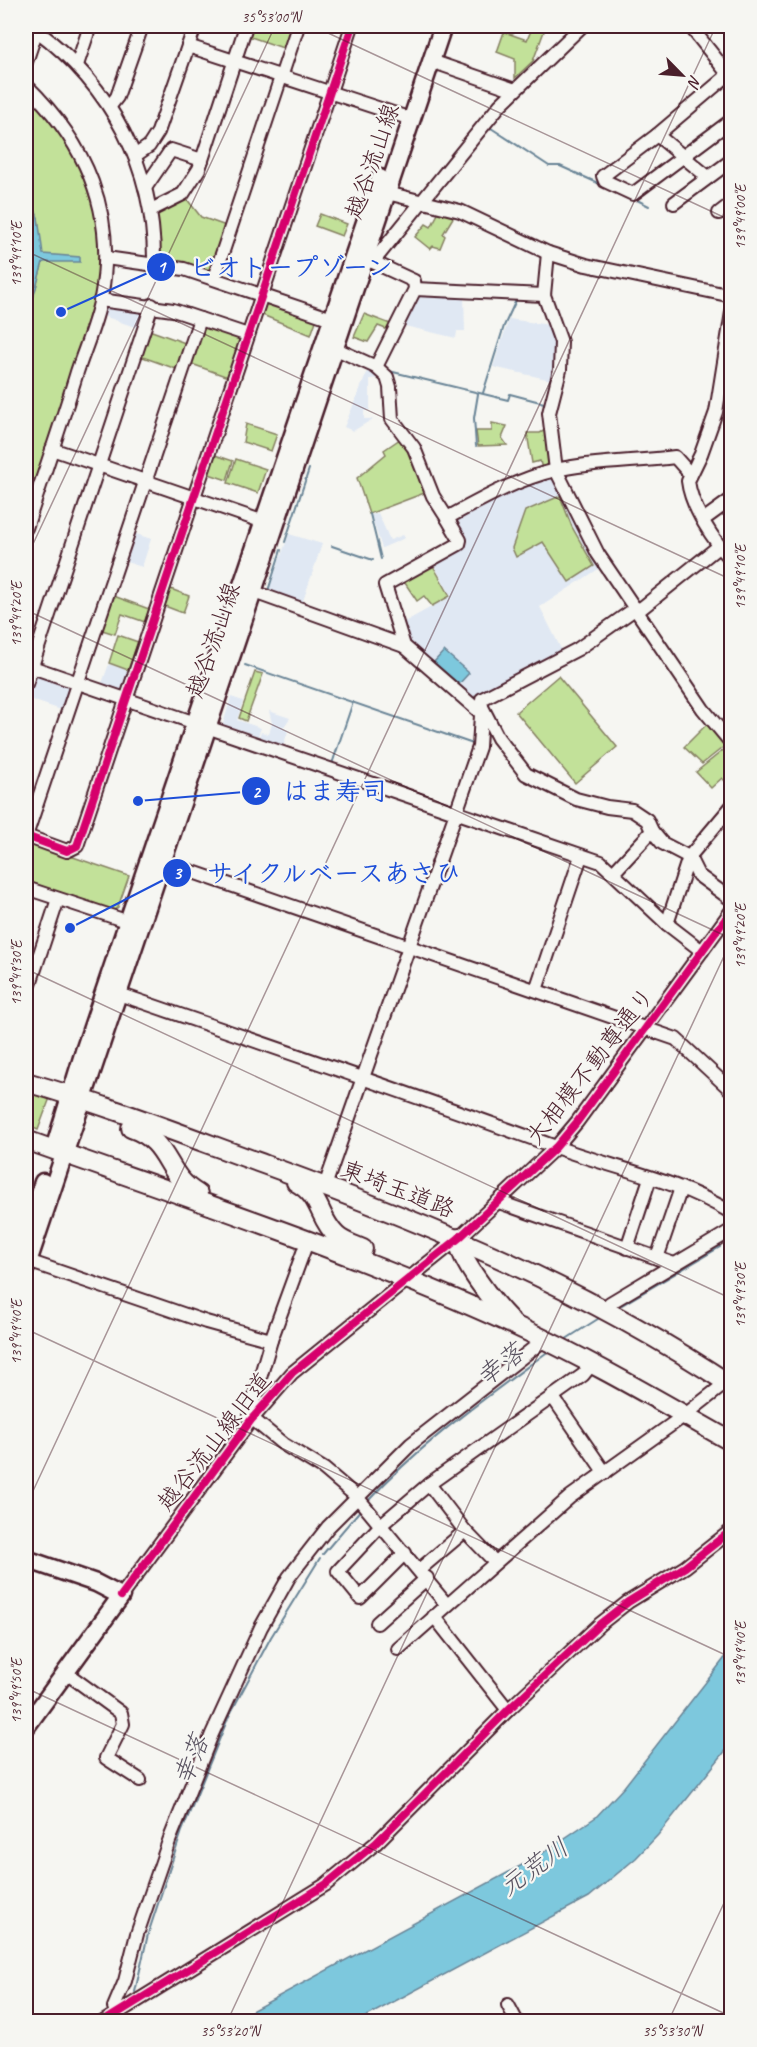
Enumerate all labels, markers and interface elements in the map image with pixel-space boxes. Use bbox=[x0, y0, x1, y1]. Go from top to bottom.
text: 35°53'00"N bbox=[241, 8, 304, 27]
north arrow bbox=[652, 45, 712, 105]
text: N bbox=[682, 72, 706, 92]
street label: 越谷流山線 bbox=[338, 99, 406, 223]
text: 139°49'00"E bbox=[731, 183, 750, 249]
text: 139°49'10"E bbox=[7, 220, 26, 286]
callout: ビオトープゾーン bbox=[146, 245, 406, 289]
text: ビオトープゾーン bbox=[189, 251, 393, 284]
text: 1 bbox=[157, 256, 167, 278]
text: 139°49'10"E bbox=[731, 543, 750, 609]
street label: 越谷流山線 bbox=[179, 578, 247, 702]
text: 139°49'20"E bbox=[7, 580, 26, 646]
callout: はま寿司 bbox=[241, 769, 399, 813]
text: はま寿司 bbox=[283, 775, 387, 808]
text: 2 bbox=[252, 781, 262, 803]
callout: サイクルベースあさひ bbox=[162, 851, 476, 895]
text: サイクルベースあさひ bbox=[207, 857, 461, 890]
text: 3 bbox=[173, 862, 183, 884]
text: 139°49'20"E bbox=[731, 902, 750, 968]
text: 139°49'30"E bbox=[7, 939, 26, 1005]
street label: 大相模不動尊通り bbox=[519, 981, 661, 1151]
street label: 東埼玉道路 bbox=[337, 1153, 459, 1225]
text: 139°49'30"E bbox=[731, 1261, 750, 1327]
text: 139°49'40"E bbox=[7, 1298, 26, 1364]
water label: 幸落 bbox=[469, 1335, 532, 1394]
street label: 越谷流山線旧道 bbox=[150, 1366, 278, 1516]
text: 139°49'40"E bbox=[731, 1620, 750, 1686]
text: 139°49'50"E bbox=[7, 1657, 26, 1723]
water label: 幸落 bbox=[166, 1728, 217, 1790]
water label: 元荒川 bbox=[493, 1831, 575, 1903]
text: 35°53'20"N bbox=[200, 2022, 263, 2041]
text: 35°53'30"N bbox=[642, 2022, 705, 2041]

